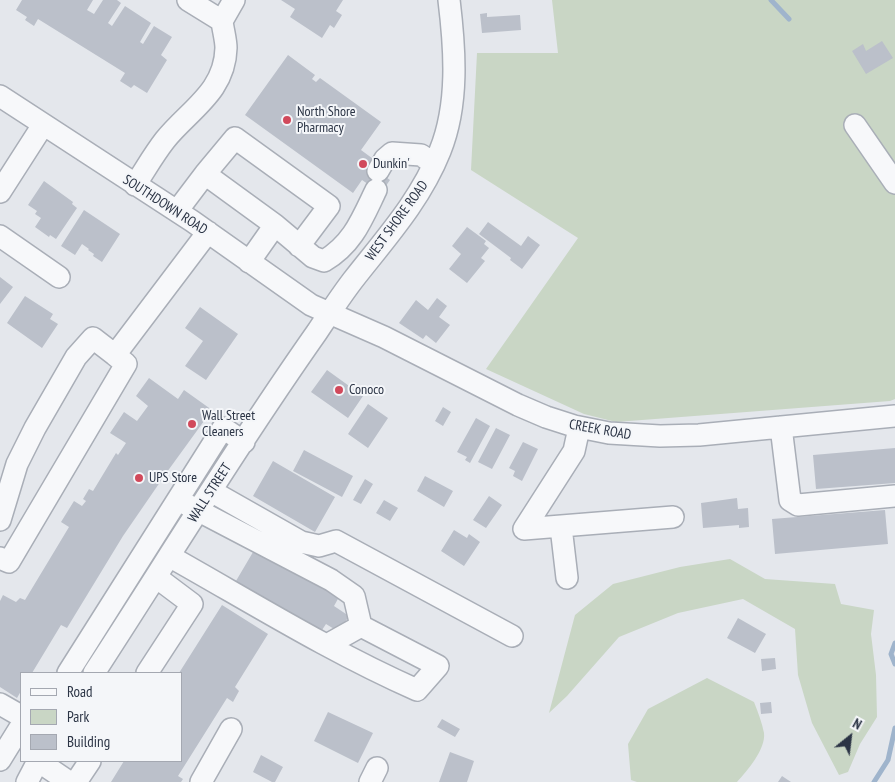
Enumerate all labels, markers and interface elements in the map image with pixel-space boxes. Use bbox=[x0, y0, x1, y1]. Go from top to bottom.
place label: North Shore Pharmacy bbox=[297, 104, 356, 136]
marker: North Shore Pharmacy bbox=[281, 114, 293, 126]
place label: Dunkin' bbox=[373, 156, 410, 172]
marker: Dunkin' bbox=[357, 158, 369, 170]
street label: SOUTHDOWN ROAD bbox=[120, 172, 210, 238]
street label: WEST SHORE ROAD bbox=[362, 178, 432, 264]
place label: Conoco bbox=[349, 382, 384, 398]
marker: Conoco bbox=[333, 384, 345, 396]
place label: Wall Street Cleaners bbox=[202, 408, 255, 441]
street label: CREEK ROAD bbox=[568, 416, 632, 444]
marker: Wall Street Cleaners bbox=[186, 418, 198, 430]
street label: WALL STREET bbox=[185, 460, 235, 526]
place label: UPS Store bbox=[149, 470, 197, 486]
marker: UPS Store bbox=[133, 472, 145, 484]
legend bbox=[20, 672, 182, 762]
text: Road bbox=[67, 682, 93, 701]
text: Park bbox=[67, 707, 89, 726]
north arrow bbox=[825, 712, 875, 762]
text: N bbox=[850, 714, 865, 734]
text: Building bbox=[67, 732, 110, 751]

